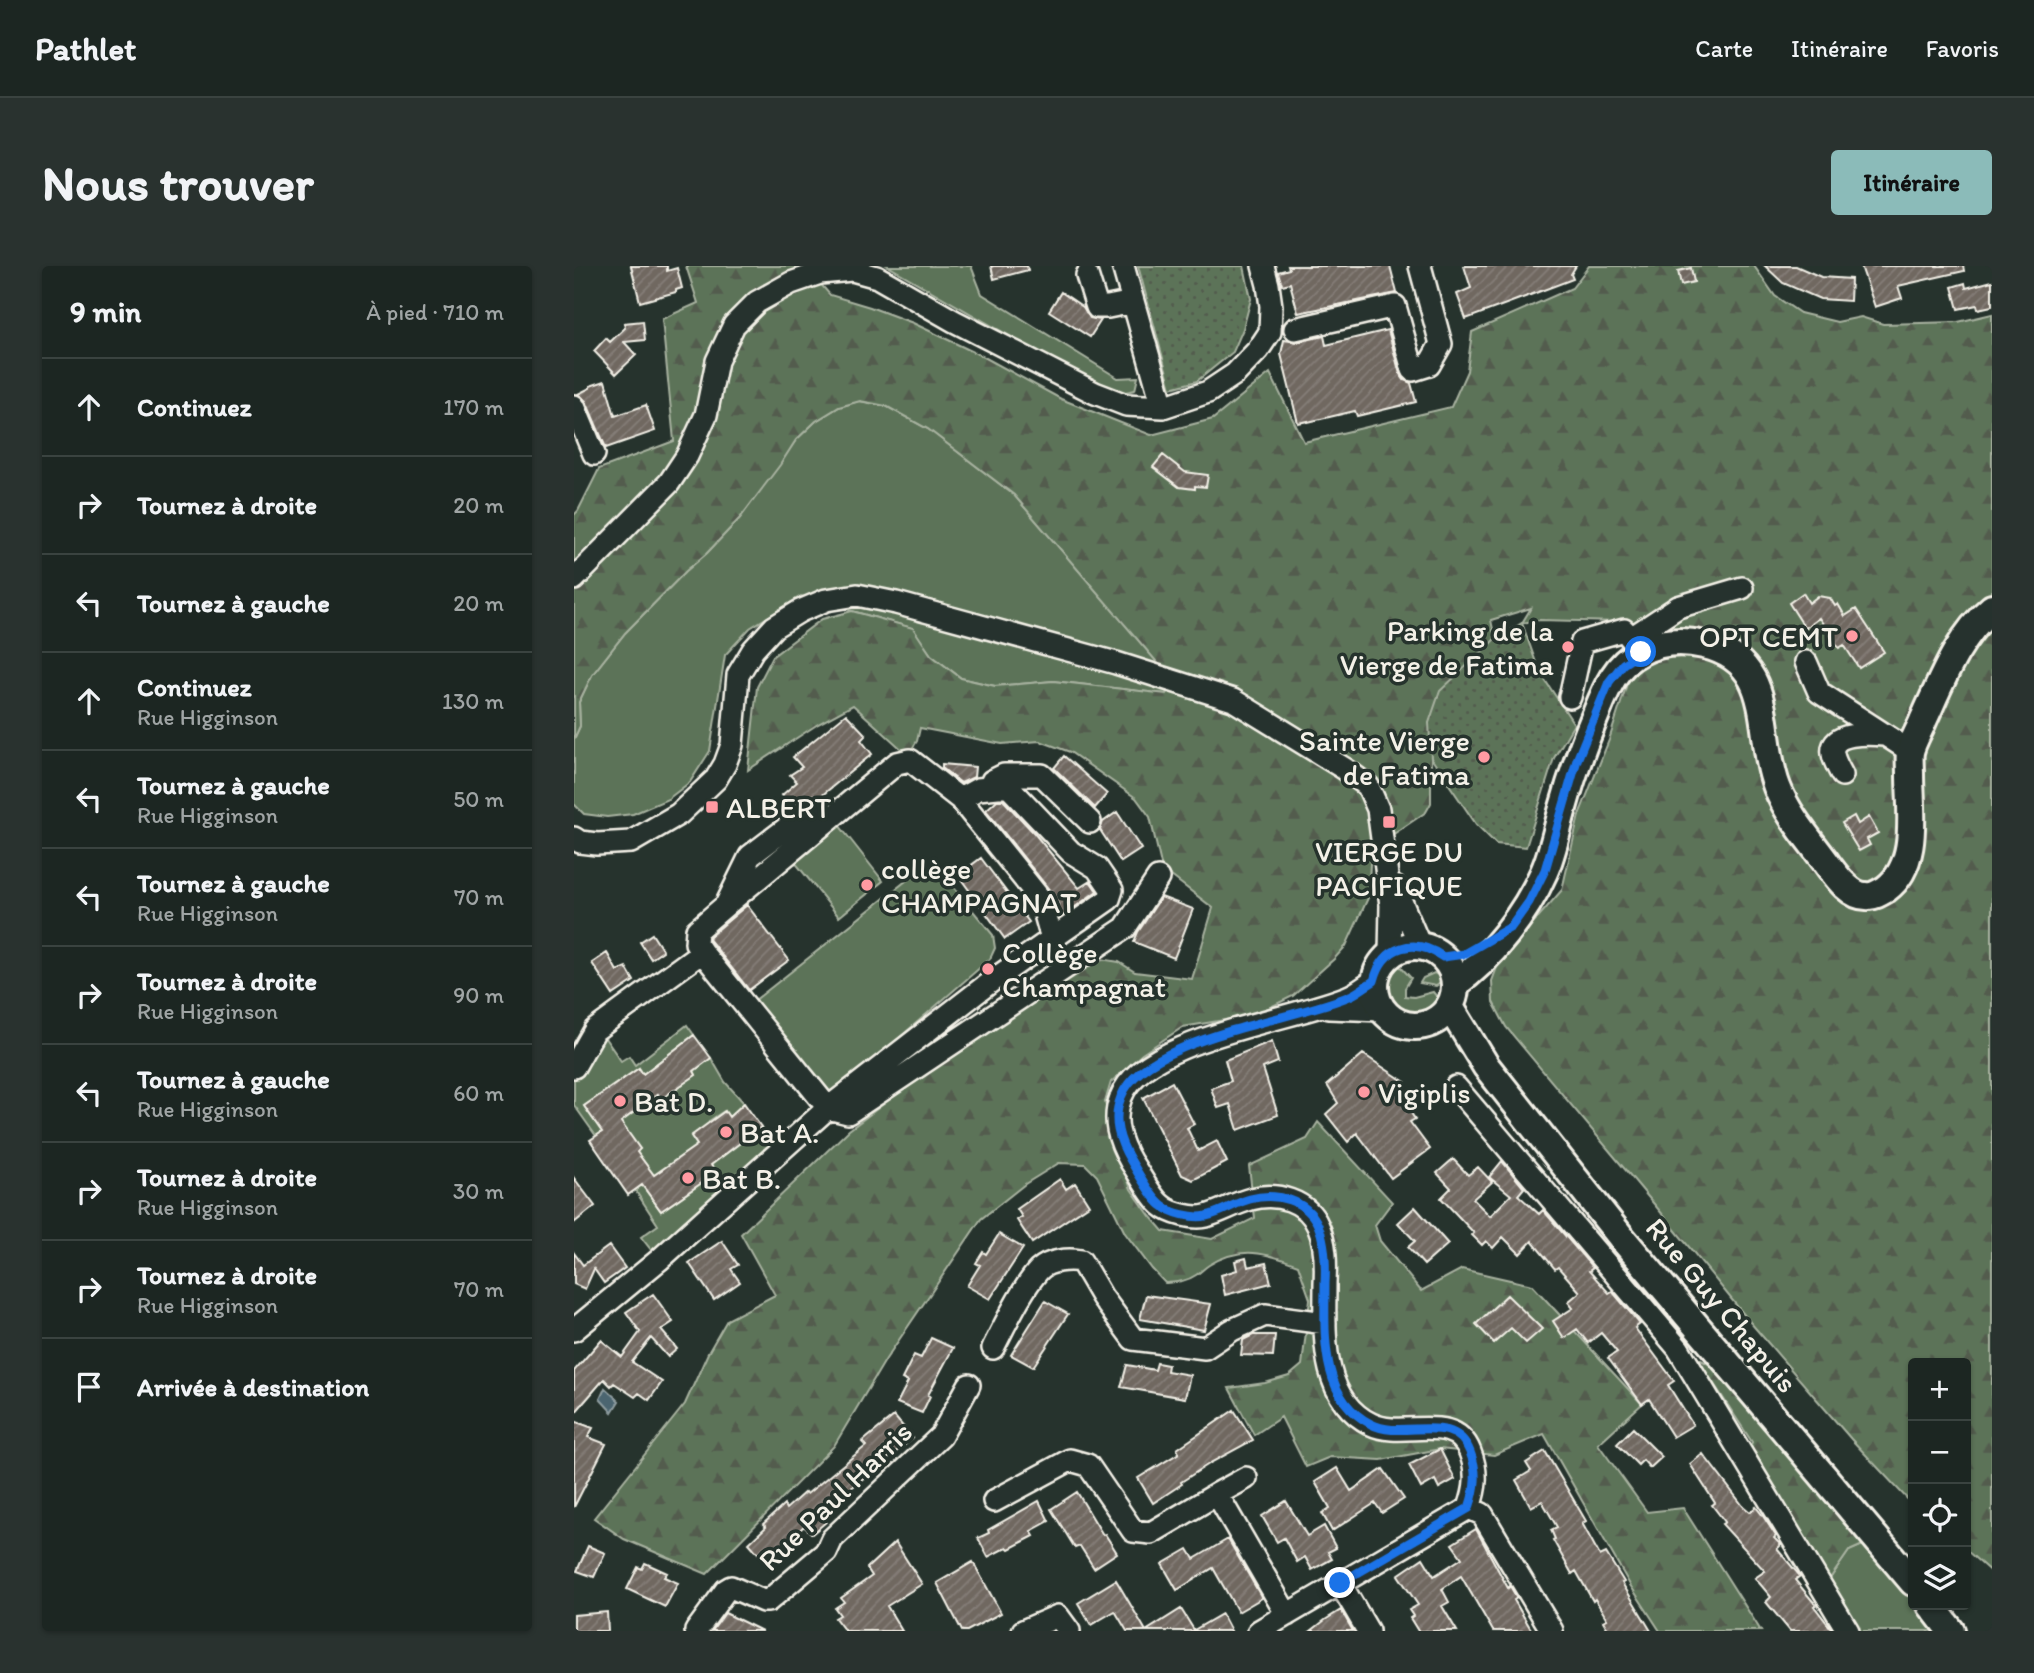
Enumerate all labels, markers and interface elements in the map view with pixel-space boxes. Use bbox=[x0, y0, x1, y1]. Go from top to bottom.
text: Pathlet bbox=[35, 29, 137, 68]
text: Carte bbox=[1695, 34, 1753, 63]
text: Itinéraire bbox=[1791, 34, 1888, 63]
text: Favoris bbox=[1926, 34, 1999, 63]
button: Itinéraire bbox=[1831, 150, 1992, 215]
text: Nous trouver bbox=[42, 153, 314, 212]
text: 9 min bbox=[70, 293, 141, 330]
text: À pied · 710 m bbox=[366, 298, 504, 326]
icon: ahead bbox=[70, 388, 108, 426]
text: Continuez bbox=[137, 391, 252, 423]
text: 170 m bbox=[443, 393, 504, 421]
icon: right bbox=[70, 486, 108, 524]
text: Tournez à droite bbox=[137, 489, 317, 521]
text: 20 m bbox=[453, 491, 504, 519]
icon: left bbox=[70, 584, 108, 622]
text: Tournez à gauche bbox=[137, 587, 330, 619]
text: 20 m bbox=[453, 589, 504, 617]
place label: Parking de la Vierge de Fatima bbox=[1340, 612, 1554, 683]
place label: OPT CEMT bbox=[1699, 618, 1838, 655]
marker: OPT CEMT bbox=[1844, 628, 1860, 644]
route start bbox=[1625, 636, 1656, 667]
marker: Parking de la Vierge de Fatima bbox=[1560, 639, 1576, 655]
text: Continuez bbox=[137, 671, 252, 703]
icon: ahead bbox=[70, 682, 108, 720]
text: 130 m bbox=[442, 687, 504, 715]
text: Rue Higginson bbox=[137, 703, 278, 731]
place label: Sainte Vierge de Fatima bbox=[1299, 722, 1470, 793]
marker: Sainte Vierge de Fatima bbox=[1476, 749, 1492, 765]
text: Tournez à gauche bbox=[137, 769, 330, 801]
icon: left bbox=[70, 780, 108, 818]
text: 50 m bbox=[453, 785, 504, 813]
place label: ALBERT bbox=[726, 789, 832, 826]
marker: ALBERT bbox=[704, 799, 720, 815]
text: Rue Higginson bbox=[137, 801, 278, 829]
marker: VIERGE DU PACIFIQUE bbox=[1381, 814, 1397, 830]
place label: VIERGE DU PACIFIQUE bbox=[1315, 833, 1463, 904]
place label: collège CHAMPAGNAT bbox=[881, 850, 1077, 921]
text: Tournez à gauche bbox=[137, 867, 330, 899]
marker: collège CHAMPAGNAT bbox=[859, 877, 875, 893]
icon: left bbox=[70, 878, 108, 916]
text: 70 m bbox=[454, 883, 504, 911]
text: Rue Higginson bbox=[137, 899, 278, 927]
place label: Collège Champagnat bbox=[1002, 934, 1166, 1005]
marker: Collège Champagnat bbox=[980, 961, 996, 977]
text: Tournez à droite bbox=[137, 965, 317, 997]
icon: right bbox=[70, 976, 108, 1014]
text: 90 m bbox=[453, 981, 504, 1009]
text: Rue Higginson bbox=[137, 997, 278, 1025]
text: Tournez à gauche bbox=[137, 1063, 330, 1095]
icon: left bbox=[70, 1074, 108, 1112]
place label: Vigiplis bbox=[1378, 1074, 1471, 1111]
text: 60 m bbox=[453, 1079, 504, 1107]
place label: Bat D. bbox=[634, 1083, 713, 1120]
marker: Vigiplis bbox=[1356, 1084, 1372, 1100]
marker: Bat D. bbox=[612, 1093, 628, 1109]
text: Rue Higginson bbox=[137, 1095, 278, 1123]
place label: Bat A. bbox=[740, 1114, 819, 1151]
marker: Bat A. bbox=[718, 1124, 734, 1140]
place label: Bat B. bbox=[702, 1160, 781, 1197]
text: Tournez à droite bbox=[137, 1161, 317, 1193]
marker: Bat B. bbox=[680, 1170, 696, 1186]
icon: right bbox=[70, 1172, 108, 1210]
text: 30 m bbox=[453, 1177, 504, 1205]
text: Rue Higginson bbox=[137, 1193, 278, 1221]
street label: Rue Guy Chapuis bbox=[1638, 1210, 1806, 1400]
text: Tournez à droite bbox=[137, 1259, 317, 1291]
icon: right bbox=[70, 1270, 108, 1308]
text: 70 m bbox=[454, 1275, 504, 1303]
text: Rue Higginson bbox=[137, 1291, 278, 1319]
map controls bbox=[1908, 1358, 1971, 1610]
button: + bbox=[1908, 1358, 1971, 1421]
icon: arrive bbox=[70, 1368, 108, 1406]
text: Arrivée à destination bbox=[137, 1371, 369, 1403]
street label: Rue Paul Harris bbox=[750, 1413, 920, 1579]
button: − bbox=[1908, 1421, 1971, 1484]
button: locate bbox=[1908, 1484, 1971, 1547]
button: layers bbox=[1908, 1547, 1971, 1610]
route end bbox=[1324, 1567, 1355, 1598]

